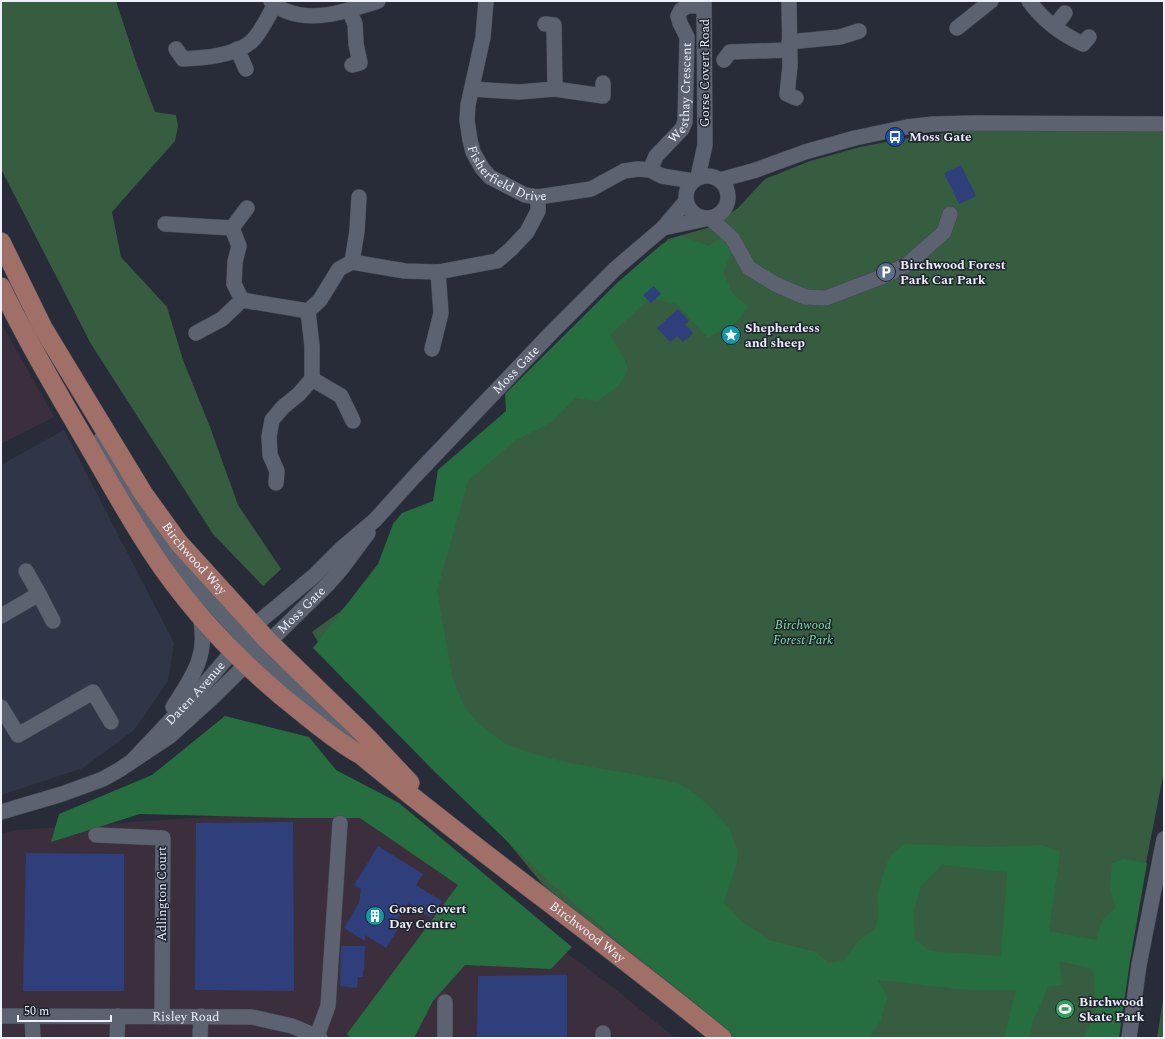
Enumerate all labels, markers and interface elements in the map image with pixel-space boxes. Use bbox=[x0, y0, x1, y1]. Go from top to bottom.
street label: Gorse Covert Road bbox=[695, 19, 715, 127]
street label: Westhay Crescent bbox=[663, 42, 697, 148]
bus stop icon: Moss Gate bbox=[884, 126, 906, 148]
place label: Moss Gate bbox=[909, 127, 972, 147]
street label: Fisherfield Drive bbox=[462, 143, 548, 207]
place label: Birchwood Forest Park Car Park bbox=[900, 255, 1006, 290]
parking icon: Birchwood Forest Park Car Park bbox=[875, 261, 897, 283]
place label: Shepherdess and sheep bbox=[745, 318, 820, 353]
place icon: Shepherdess and sheep bbox=[720, 324, 742, 346]
street label: Moss Gate bbox=[488, 341, 544, 399]
street label: Birchwood Way bbox=[157, 518, 232, 600]
street label: Moss Gate bbox=[273, 582, 330, 639]
park label: Birchwood Forest Park bbox=[773, 615, 833, 650]
street label: Daten Avenue bbox=[161, 657, 230, 730]
street label: Adlington Court bbox=[152, 846, 172, 942]
street label: Birchwood Way bbox=[545, 896, 630, 968]
place label: Gorse Covert Day Centre bbox=[389, 899, 467, 934]
building icon: Gorse Covert Day Centre bbox=[364, 905, 386, 927]
place label: Birchwood Skate Park bbox=[1079, 992, 1144, 1027]
scale bar bbox=[18, 997, 111, 1023]
sports icon: Birchwood Skate Park bbox=[1054, 998, 1076, 1020]
text: 50 m bbox=[24, 1002, 49, 1021]
street label: Risley Road bbox=[152, 1007, 220, 1027]

